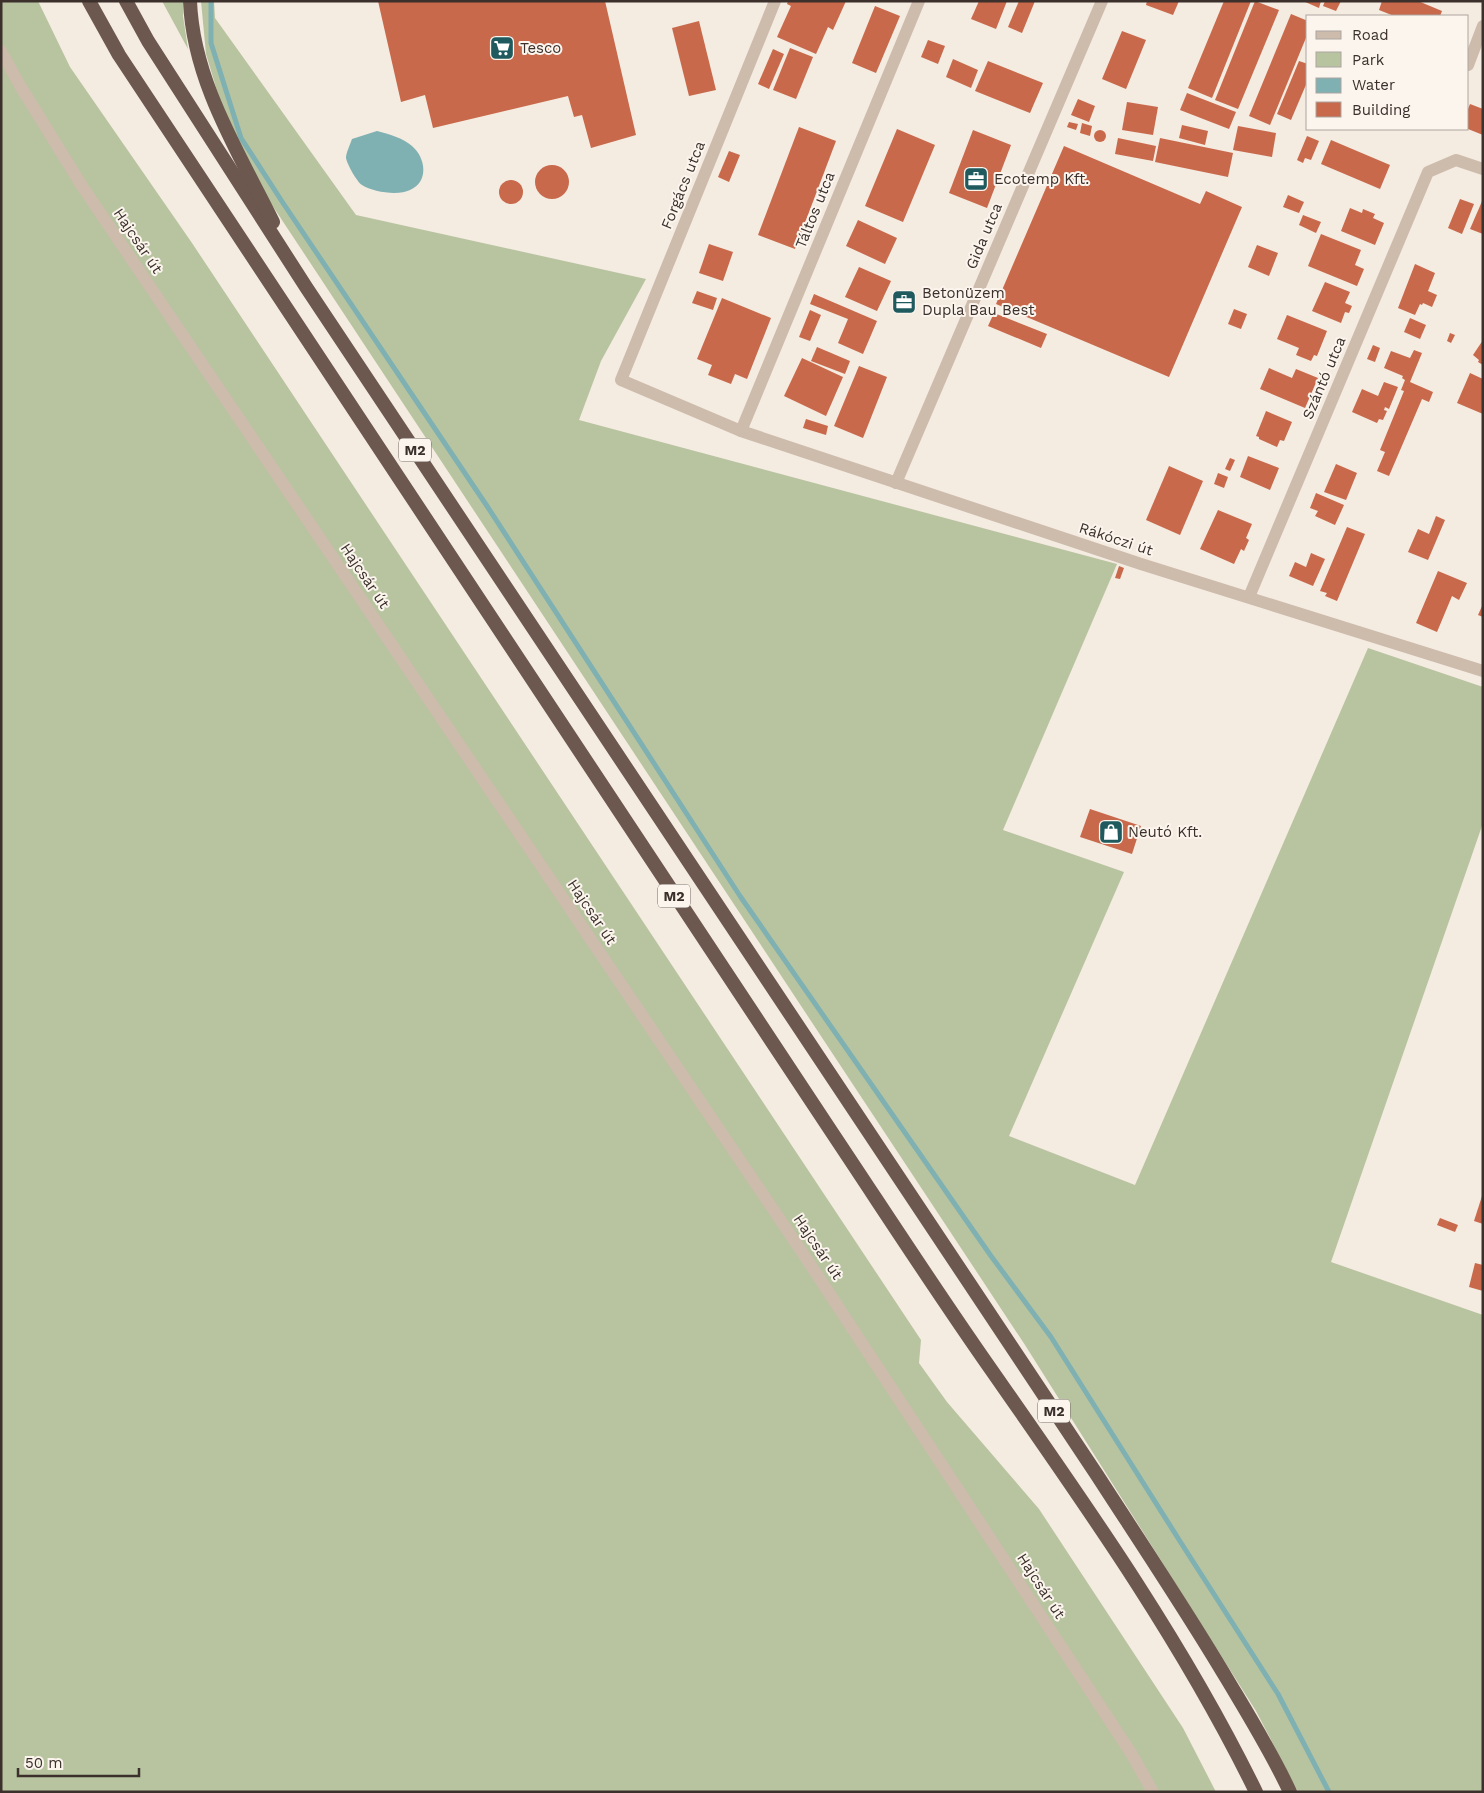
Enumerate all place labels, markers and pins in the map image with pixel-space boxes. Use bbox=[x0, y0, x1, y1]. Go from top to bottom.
supermarket icon: Tesco bbox=[489, 35, 515, 61]
place label: Tesco bbox=[520, 39, 561, 57]
office icon: Ecotemp Kft. bbox=[963, 166, 989, 192]
place label: Ecotemp Kft. bbox=[994, 170, 1089, 188]
place label: Betonüzem Dupla Bau Best bbox=[922, 284, 1035, 319]
office icon: Betonüzem Dupla Bau Best bbox=[891, 289, 917, 315]
shop icon: Neutó Kft. bbox=[1098, 819, 1124, 845]
place label: Neutó Kft. bbox=[1128, 823, 1202, 841]

